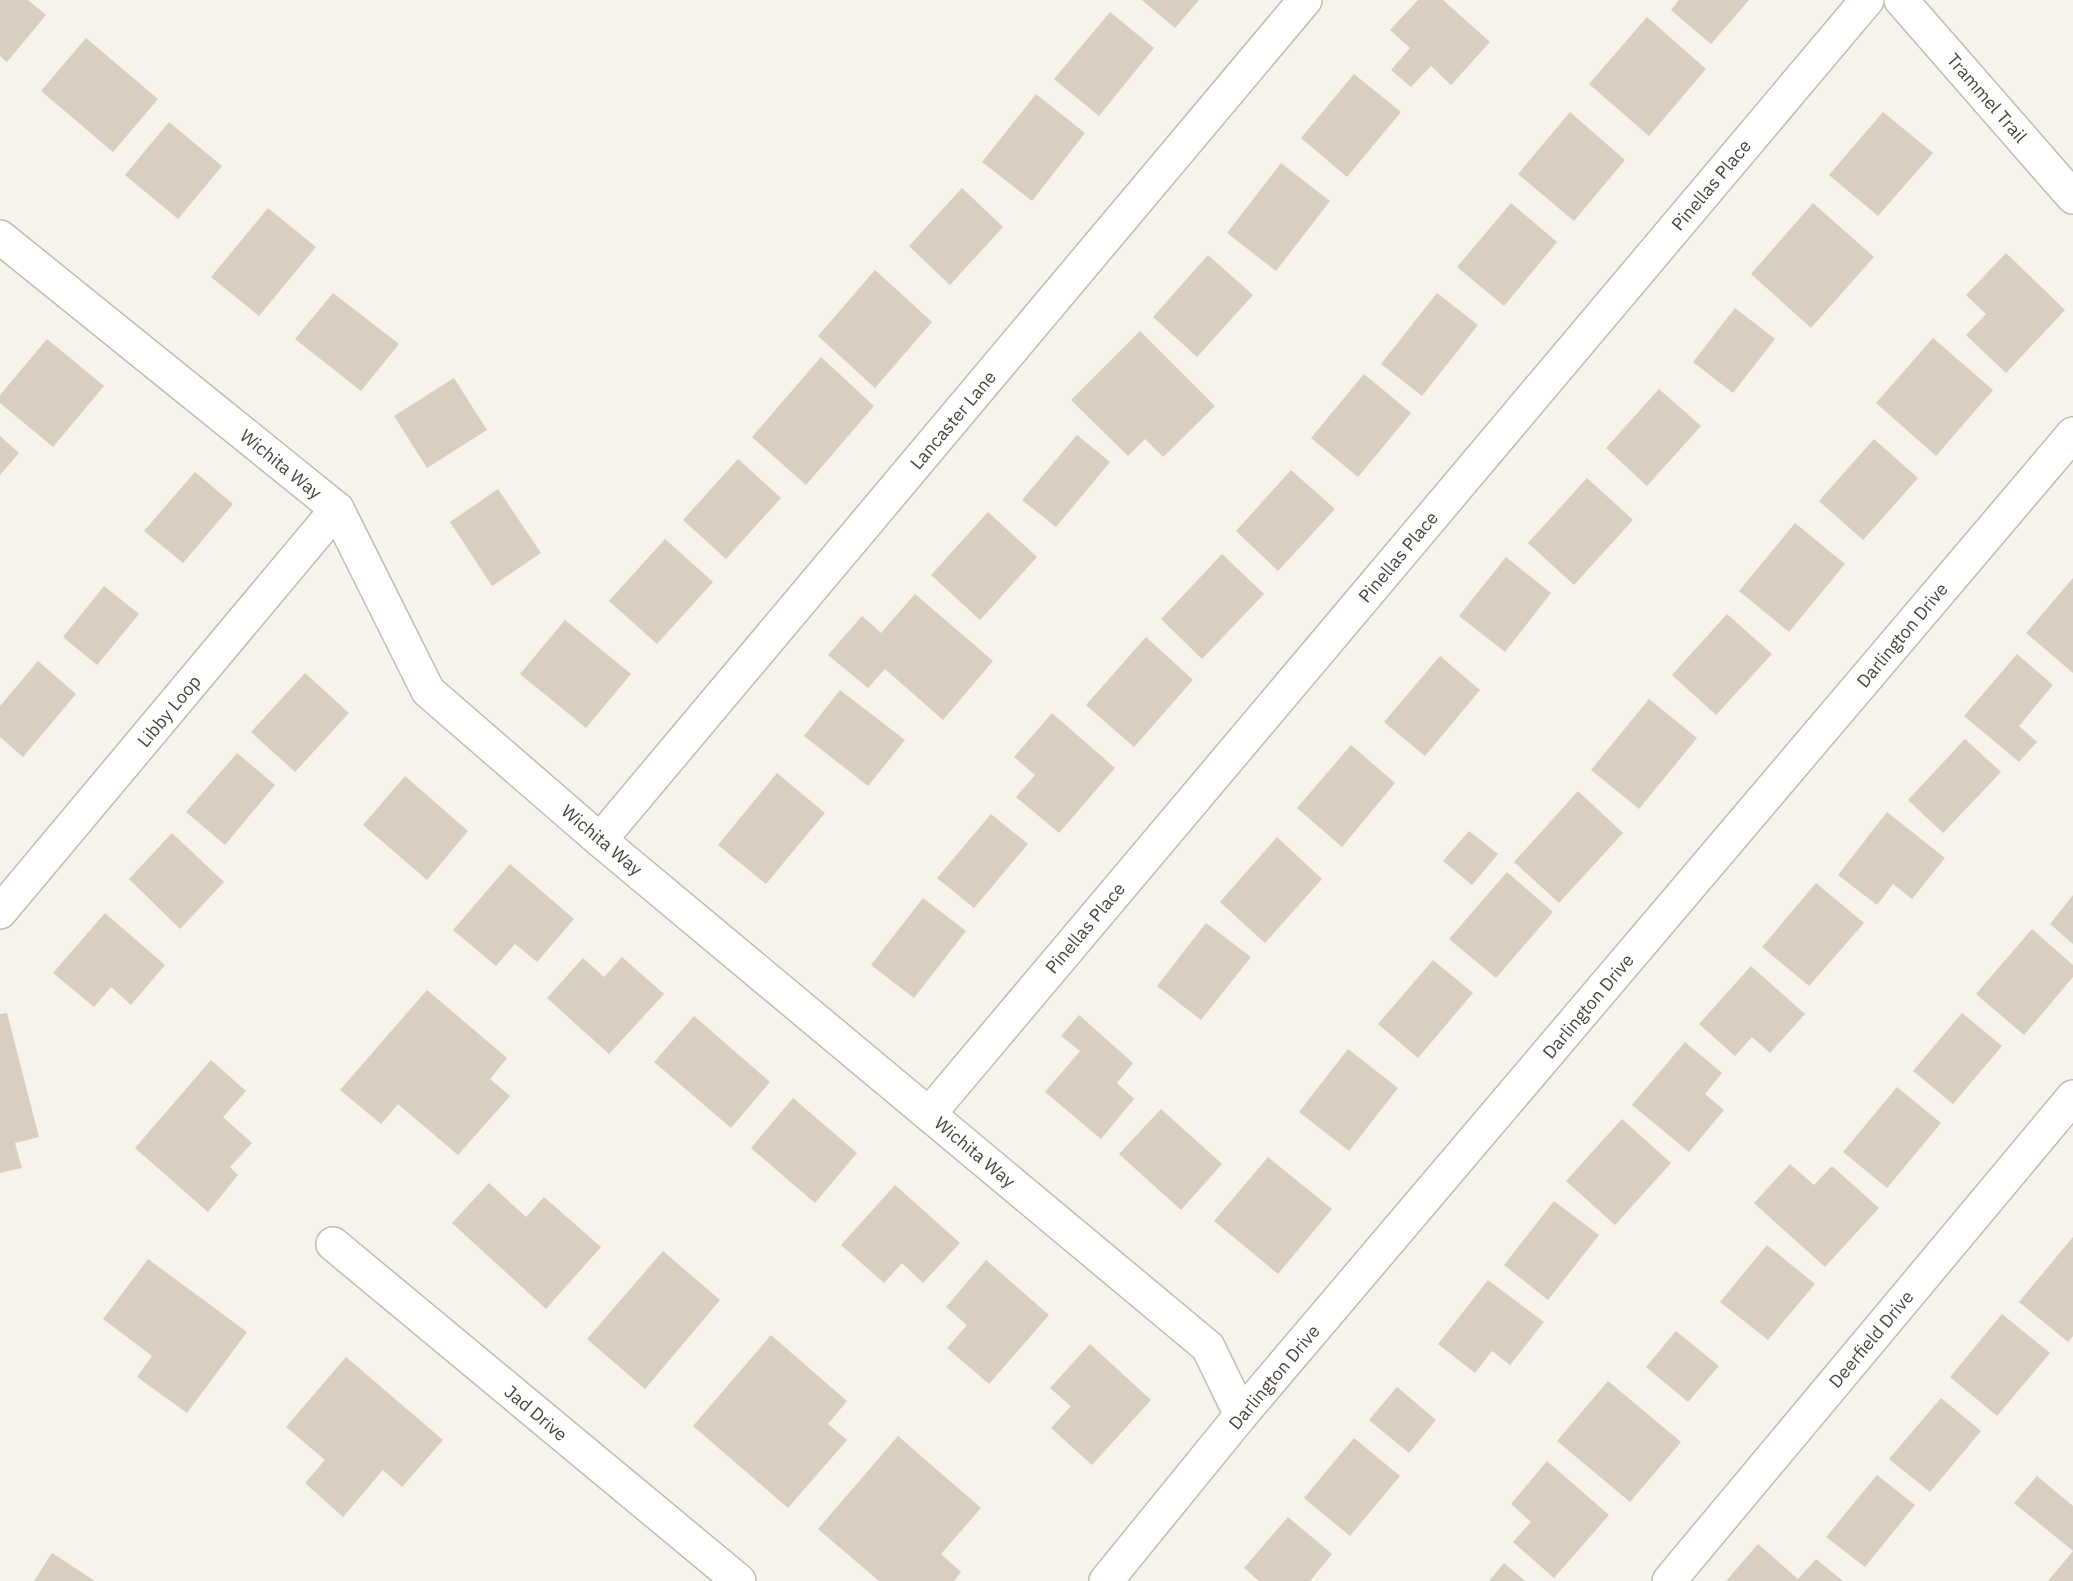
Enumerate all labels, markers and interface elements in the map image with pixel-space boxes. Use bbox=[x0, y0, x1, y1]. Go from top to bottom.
street label: Trammel Trail bbox=[1942, 49, 2032, 148]
street label: Pinellas Place bbox=[1666, 135, 1756, 235]
street label: Lancaster Lane bbox=[905, 366, 1001, 474]
street label: Wichita Way bbox=[235, 424, 327, 504]
street label: Pinellas Place bbox=[1353, 507, 1443, 607]
street label: Darlington Drive bbox=[1851, 578, 1953, 692]
street label: Libby Loop bbox=[132, 670, 206, 752]
street label: Wichita Way bbox=[557, 799, 647, 881]
street label: Pinellas Place bbox=[1040, 878, 1130, 978]
street label: Darlington Drive bbox=[1537, 949, 1639, 1063]
street label: Wichita Way bbox=[930, 1111, 1020, 1193]
street label: Deerfield Drive bbox=[1824, 1286, 1918, 1392]
street label: Darlington Drive bbox=[1223, 1320, 1325, 1434]
street label: Jad Drive bbox=[500, 1380, 572, 1446]

